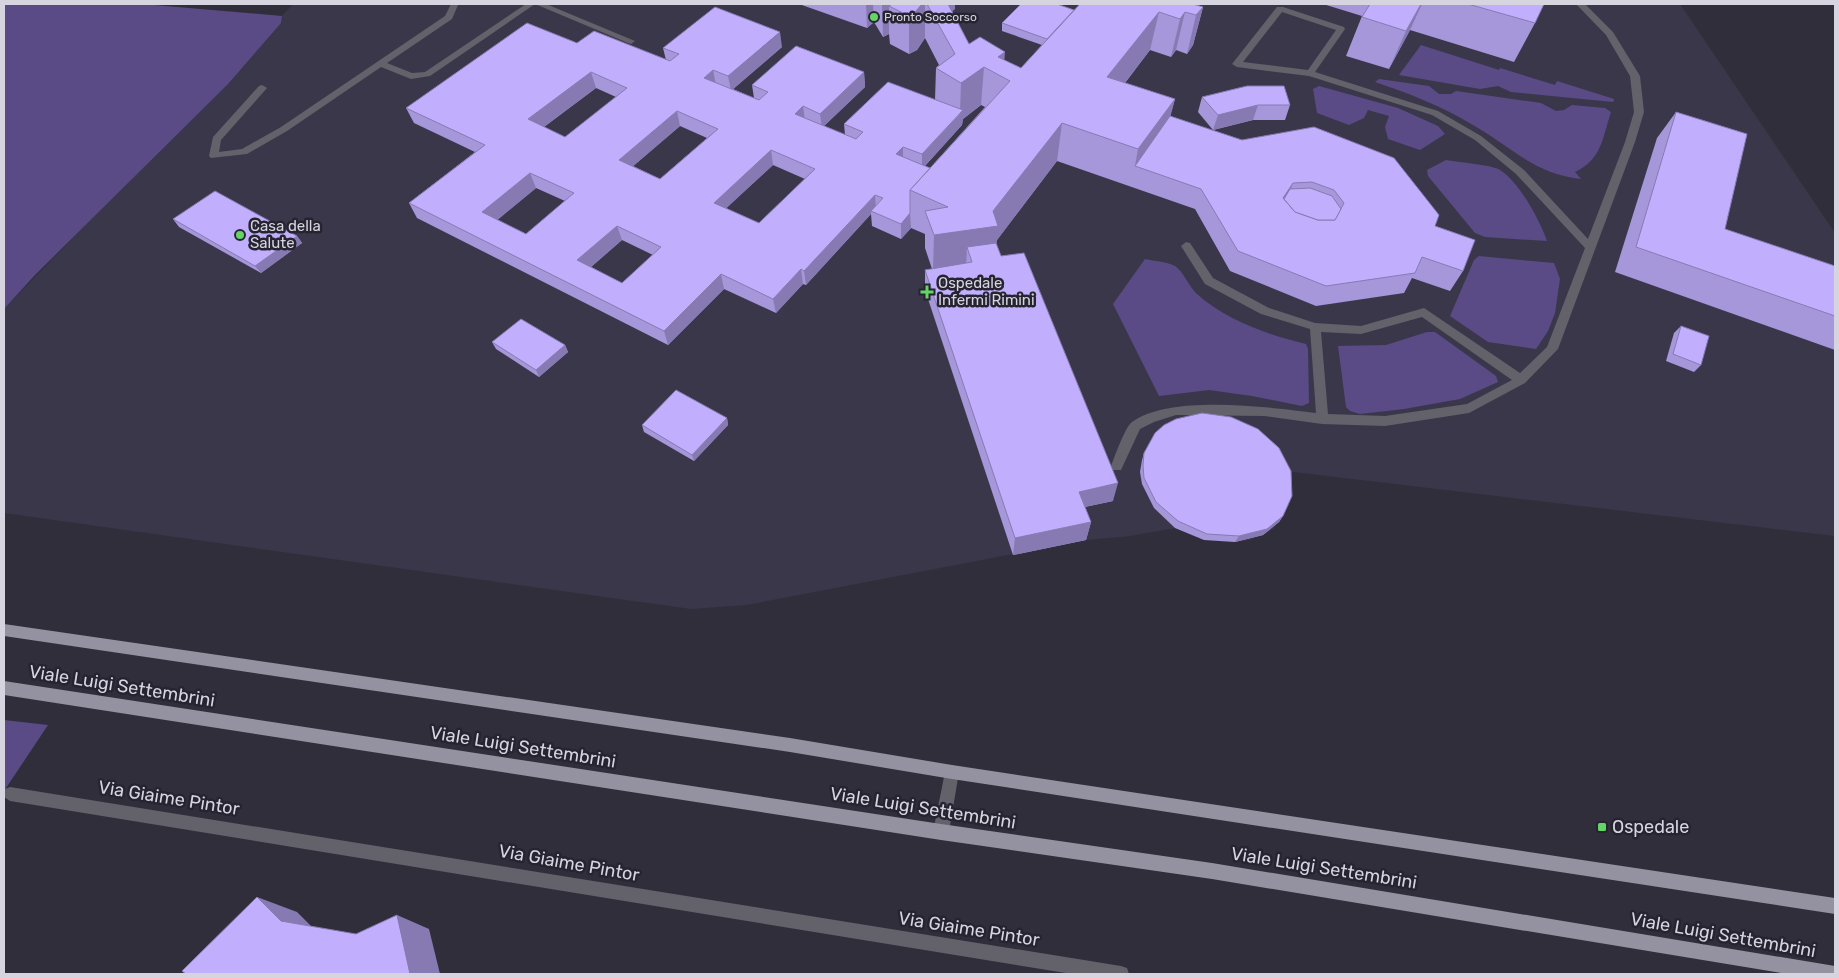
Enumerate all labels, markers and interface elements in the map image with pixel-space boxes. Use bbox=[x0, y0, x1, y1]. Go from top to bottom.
place label: Pronto Soccorso bbox=[884, 10, 977, 24]
marker: Pronto Soccorso bbox=[868, 11, 880, 23]
place label: Casa della Salute bbox=[250, 217, 321, 252]
marker: Casa della Salute bbox=[234, 229, 246, 241]
place label: Ospedale Infermi Rimini bbox=[938, 274, 1035, 309]
marker: Ospedale Infermi Rimini bbox=[920, 285, 934, 299]
street label: Viale Luigi Settembrini bbox=[27, 660, 217, 712]
street label: Viale Luigi Settembrini bbox=[428, 721, 618, 773]
street label: Via Giaime Pintor bbox=[97, 776, 241, 820]
street label: Viale Luigi Settembrini bbox=[828, 782, 1018, 834]
place label: Ospedale bbox=[1612, 816, 1689, 838]
marker: Ospedale bbox=[1596, 821, 1608, 833]
street label: Via Giaime Pintor bbox=[497, 840, 641, 886]
street label: Viale Luigi Settembrini bbox=[1229, 842, 1419, 894]
street label: Via Giaime Pintor bbox=[897, 907, 1041, 951]
street label: Viale Luigi Settembrini bbox=[1629, 908, 1817, 962]

